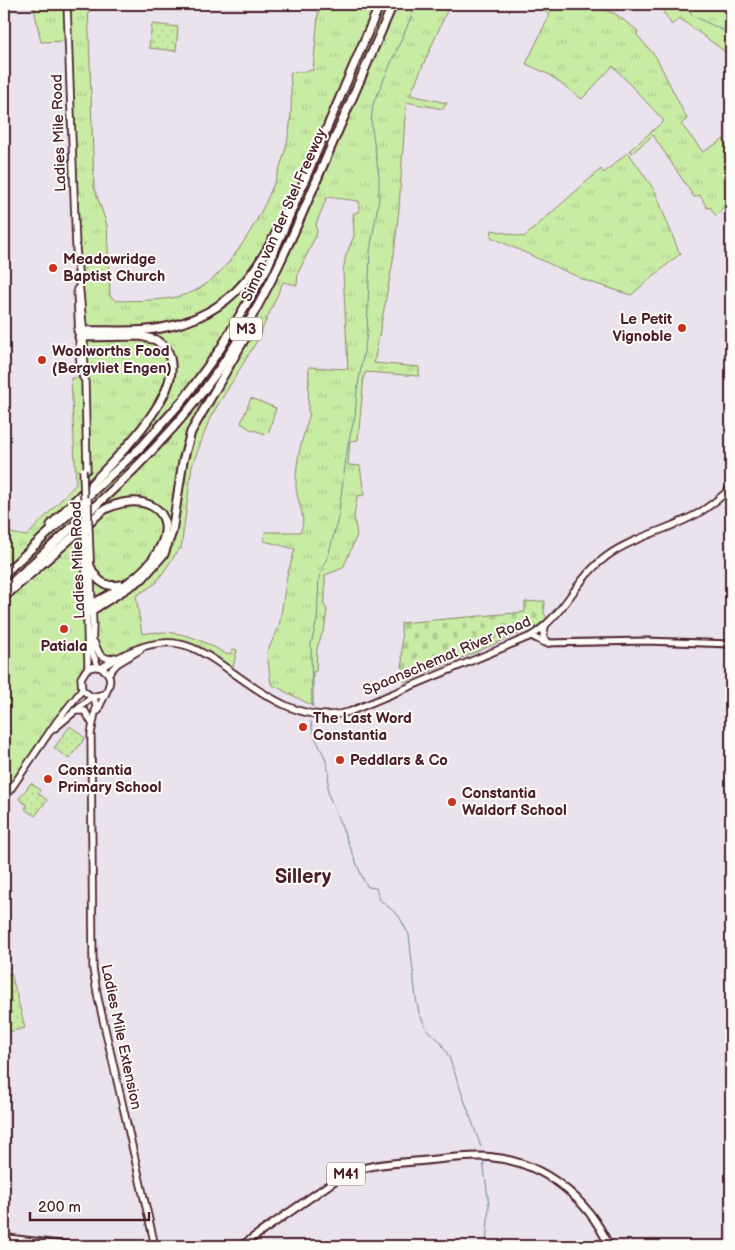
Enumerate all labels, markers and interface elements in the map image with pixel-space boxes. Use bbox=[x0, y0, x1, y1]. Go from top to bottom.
street label: Ladies Mile Road bbox=[47, 74, 71, 192]
street label: Simon van der Stel Freeway bbox=[237, 125, 331, 304]
place label: Meadowridge Baptist Church bbox=[63, 250, 165, 286]
marker: Meadowridge Baptist Church bbox=[47, 262, 59, 274]
place label: Le Petit Vignoble bbox=[613, 310, 672, 346]
road number: M3 bbox=[230, 318, 262, 340]
marker: Le Petit Vignoble bbox=[676, 322, 688, 334]
place label: Woolworths Food (Bergvliet Engen) bbox=[52, 342, 172, 378]
marker: Woolworths Food (Bergvliet Engen) bbox=[36, 354, 48, 366]
street label: Ladies Mile Road bbox=[66, 501, 90, 619]
street label: Spaanschemat River Road bbox=[360, 612, 534, 700]
marker: Patiala bbox=[58, 623, 70, 635]
place label: Patiala bbox=[41, 637, 88, 656]
place label: The Last Word Constantia bbox=[313, 709, 412, 745]
marker: The Last Word Constantia bbox=[297, 721, 309, 733]
place label: Peddlars & Co bbox=[350, 751, 448, 770]
marker: Peddlars & Co bbox=[334, 754, 346, 766]
place label: Constantia Primary School bbox=[58, 761, 162, 797]
marker: Constantia Primary School bbox=[42, 773, 54, 785]
place label: Constantia Waldorf School bbox=[462, 784, 567, 820]
marker: Constantia Waldorf School bbox=[446, 796, 458, 808]
district label: Sillery bbox=[275, 865, 332, 889]
street label: Ladies Mile Extension bbox=[96, 963, 146, 1111]
road number: M41 bbox=[327, 1162, 365, 1186]
scale bar bbox=[30, 1190, 149, 1222]
text: 200 m bbox=[38, 1198, 81, 1217]

